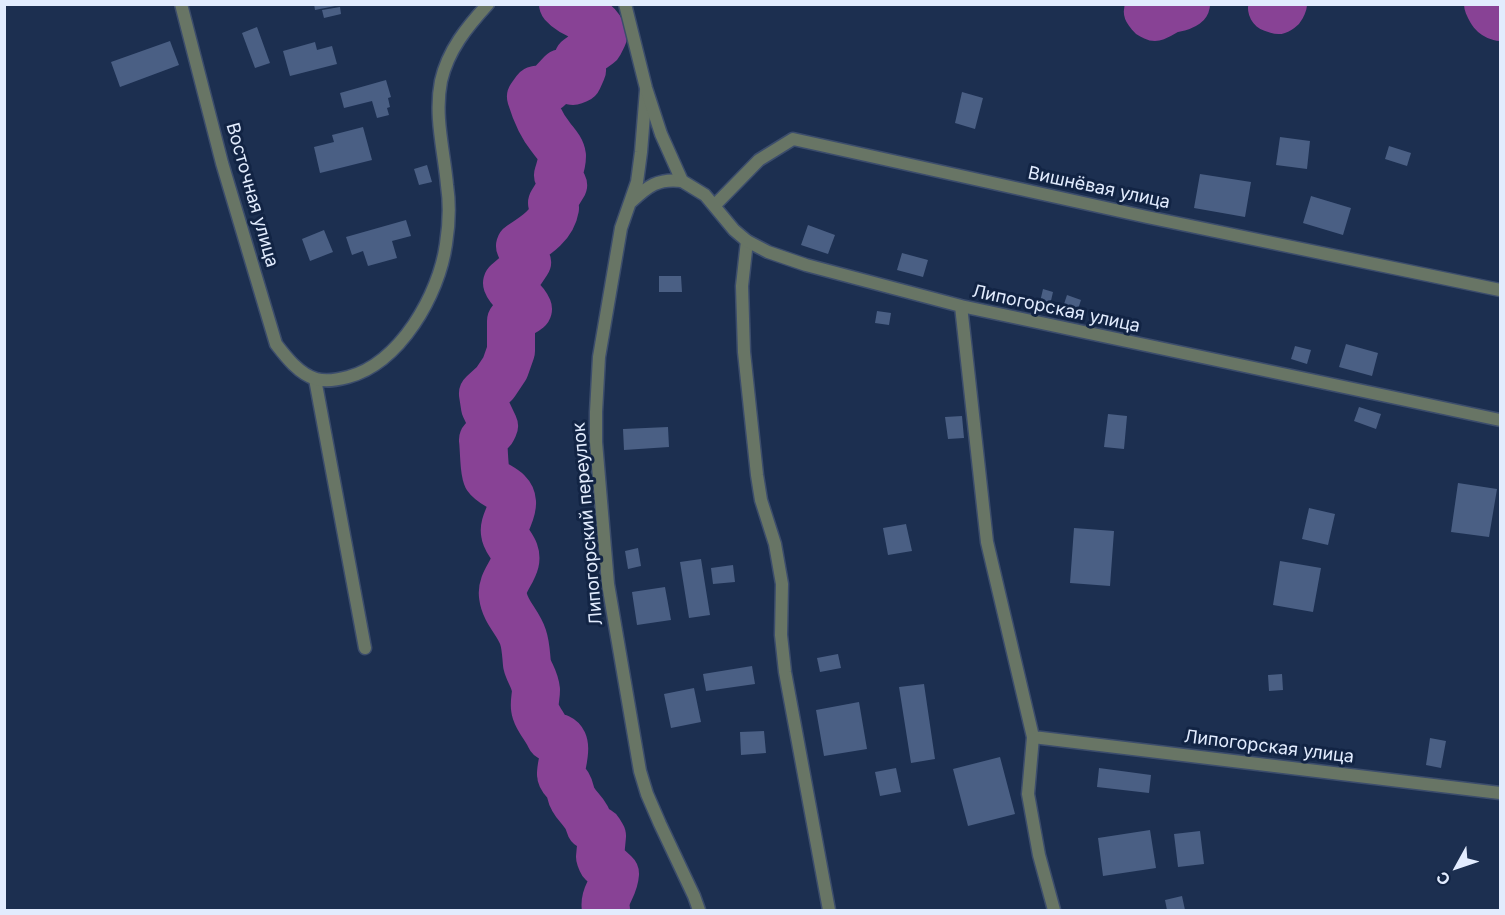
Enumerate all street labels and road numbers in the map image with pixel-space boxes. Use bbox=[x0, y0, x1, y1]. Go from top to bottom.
street label: Восточная улица bbox=[221, 120, 283, 270]
street label: Вишнёвая улица bbox=[1026, 162, 1172, 214]
street label: Липогорская улица bbox=[970, 281, 1142, 337]
street label: Липогорский переулок bbox=[568, 422, 608, 626]
street label: Липогорская улица bbox=[1183, 726, 1355, 768]

